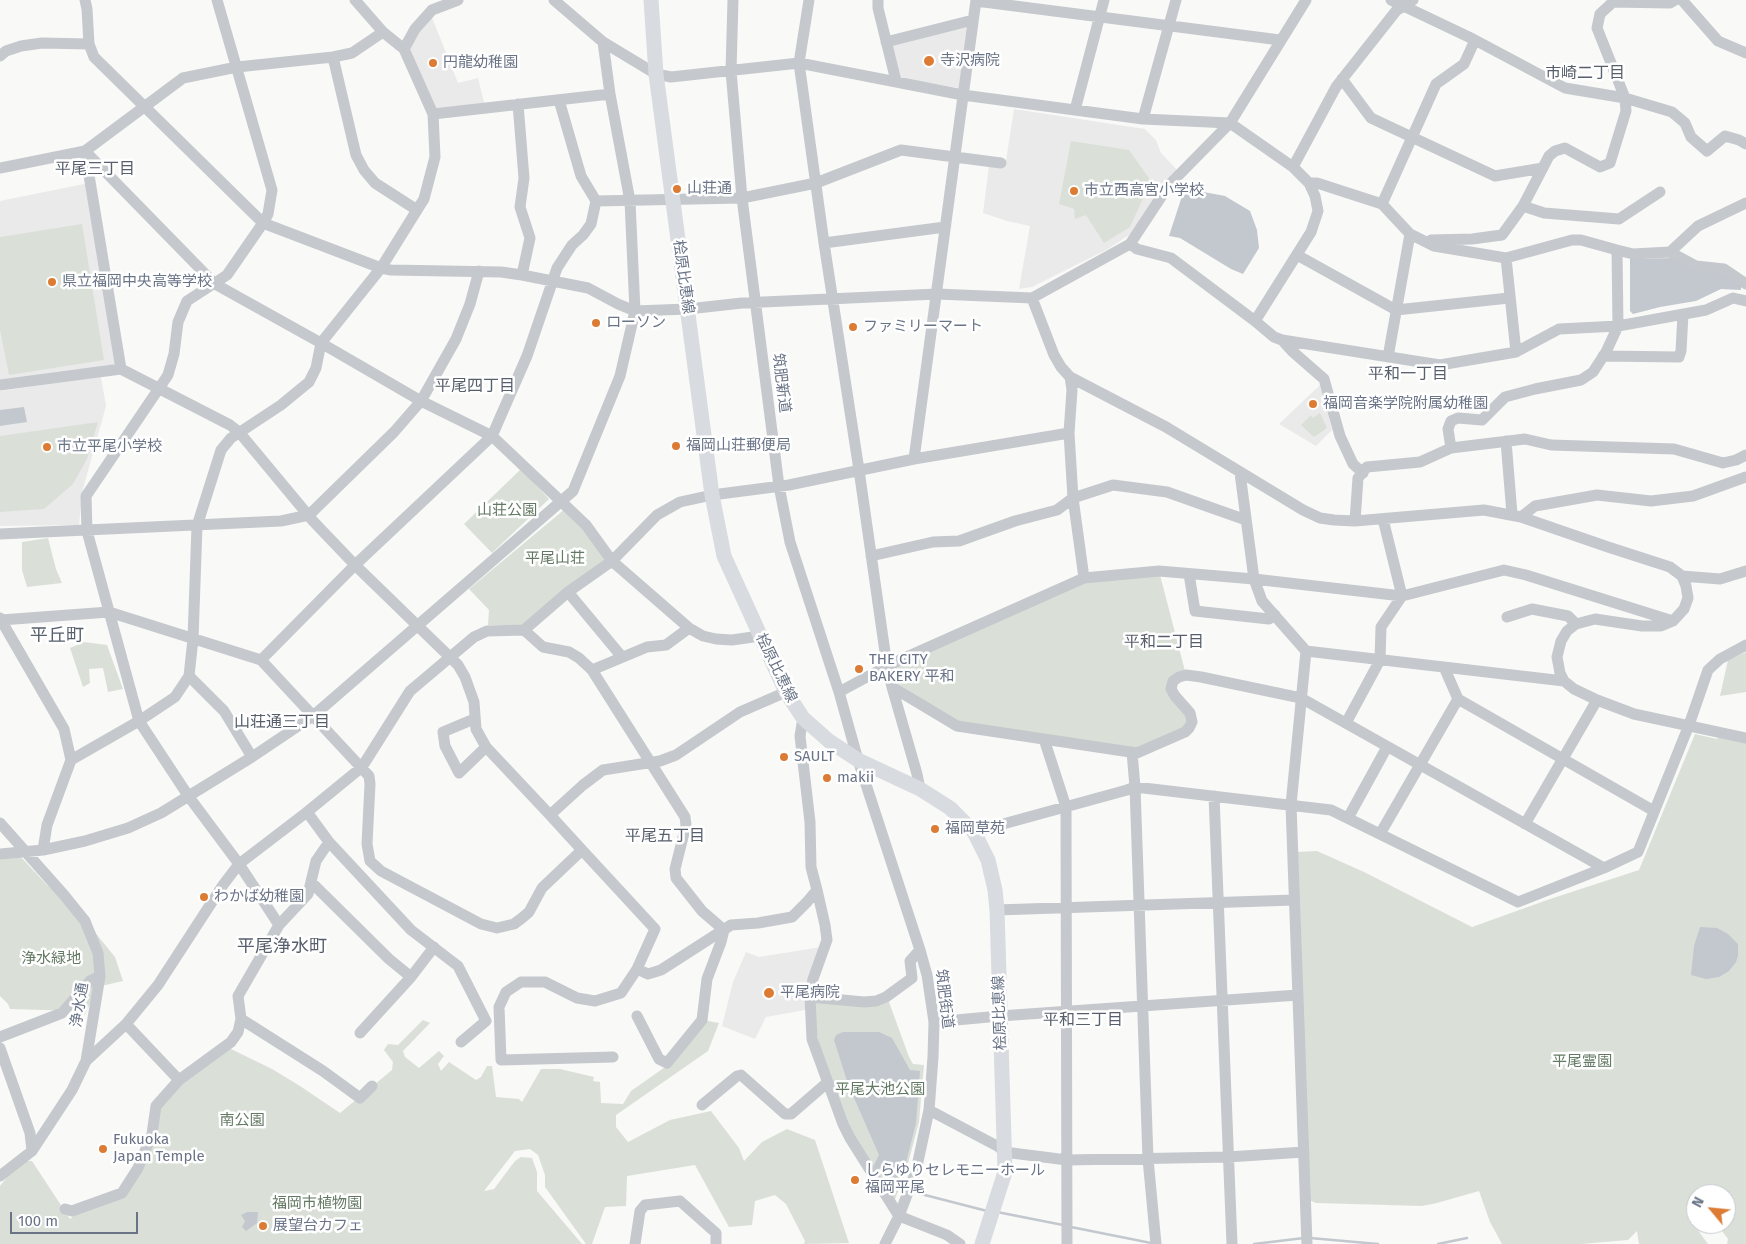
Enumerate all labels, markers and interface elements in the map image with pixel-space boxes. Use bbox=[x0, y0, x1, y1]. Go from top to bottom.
place label: 寺沢病院 bbox=[940, 52, 1000, 70]
place label: 円龍幼稚園 bbox=[443, 54, 518, 72]
marker: 寺沢病院 bbox=[922, 54, 936, 68]
marker: 円龍幼稚園 bbox=[427, 57, 439, 69]
district label: 市崎二丁目 bbox=[1545, 64, 1625, 84]
district label: 平尾三丁目 bbox=[55, 160, 135, 180]
place label: 山荘通 bbox=[687, 180, 732, 198]
place label: 市立西高宮小学校 bbox=[1084, 182, 1204, 200]
marker: 山荘通 bbox=[671, 183, 683, 195]
marker: 市立西高宮小学校 bbox=[1068, 185, 1080, 197]
street label: 桧原比恵線 bbox=[669, 239, 697, 315]
place label: 県立福岡中央高等学校 bbox=[62, 273, 212, 291]
marker: 県立福岡中央高等学校 bbox=[46, 276, 58, 288]
place label: ローソン bbox=[606, 314, 666, 332]
marker: ローソン bbox=[590, 317, 602, 329]
place label: ファミリーマート bbox=[863, 318, 983, 336]
marker: ファミリーマート bbox=[847, 321, 859, 333]
street label: 筑肥新道 bbox=[768, 352, 794, 414]
district label: 平和一丁目 bbox=[1368, 365, 1448, 385]
district label: 平尾四丁目 bbox=[435, 377, 515, 397]
place label: 福岡音楽学院附属幼稚園 bbox=[1323, 395, 1488, 413]
marker: 福岡音楽学院附属幼稚園 bbox=[1307, 398, 1319, 410]
place label: 福岡山荘郵便局 bbox=[686, 437, 791, 455]
place label: 市立平尾小学校 bbox=[57, 438, 162, 456]
marker: 福岡山荘郵便局 bbox=[670, 440, 682, 452]
marker: 市立平尾小学校 bbox=[41, 441, 53, 453]
park label: 山荘公園 bbox=[477, 502, 537, 520]
park label: 平尾山荘 bbox=[525, 550, 585, 568]
district label: 平丘町 bbox=[30, 625, 84, 647]
street label: 桧原比恵線 bbox=[751, 630, 801, 706]
district label: 平和二丁目 bbox=[1124, 633, 1204, 653]
place label: THE CITY BAKERY 平和 bbox=[869, 651, 954, 686]
marker: THE CITY BAKERY 平和 bbox=[853, 663, 865, 675]
district label: 山荘通三丁目 bbox=[234, 713, 330, 733]
place label: SAULT bbox=[794, 748, 834, 766]
marker: SAULT bbox=[778, 751, 790, 763]
place label: makii bbox=[837, 769, 874, 787]
marker: makii bbox=[821, 772, 833, 784]
place label: 福岡草苑 bbox=[945, 820, 1005, 838]
marker: 福岡草苑 bbox=[929, 823, 941, 835]
district label: 平尾五丁目 bbox=[625, 827, 705, 847]
place label: わかば幼稚園 bbox=[214, 888, 304, 906]
marker: わかば幼稚園 bbox=[198, 891, 210, 903]
district label: 平尾浄水町 bbox=[237, 936, 327, 958]
park label: 浄水緑地 bbox=[21, 950, 81, 968]
street label: 筑肥街道 bbox=[931, 968, 957, 1030]
street label: 桧原比恵線 bbox=[990, 975, 1010, 1051]
street label: 浄水通 bbox=[68, 981, 92, 1029]
place label: 平尾病院 bbox=[780, 984, 840, 1002]
marker: 平尾病院 bbox=[762, 986, 776, 1000]
district label: 平和三丁目 bbox=[1043, 1011, 1123, 1031]
park label: 平尾霊園 bbox=[1552, 1053, 1612, 1071]
park label: 平尾大池公園 bbox=[835, 1081, 925, 1099]
park label: 南公園 bbox=[220, 1112, 264, 1130]
place label: Fukuoka Japan Temple bbox=[113, 1131, 205, 1166]
marker: Fukuoka Japan Temple bbox=[97, 1143, 109, 1155]
place label: しらゆりセレモニーホール 福岡平尾 bbox=[865, 1162, 1045, 1197]
marker: しらゆりセレモニーホール 福岡平尾 bbox=[849, 1174, 861, 1186]
north arrow bbox=[1686, 1184, 1736, 1234]
text: N bbox=[1689, 1194, 1708, 1210]
park label: 福岡市植物園 bbox=[272, 1195, 362, 1213]
scale bar bbox=[12, 1202, 140, 1234]
text: 100 m bbox=[18, 1212, 58, 1230]
place label: 展望台カフェ bbox=[273, 1217, 363, 1235]
marker: 展望台カフェ bbox=[257, 1220, 269, 1232]

